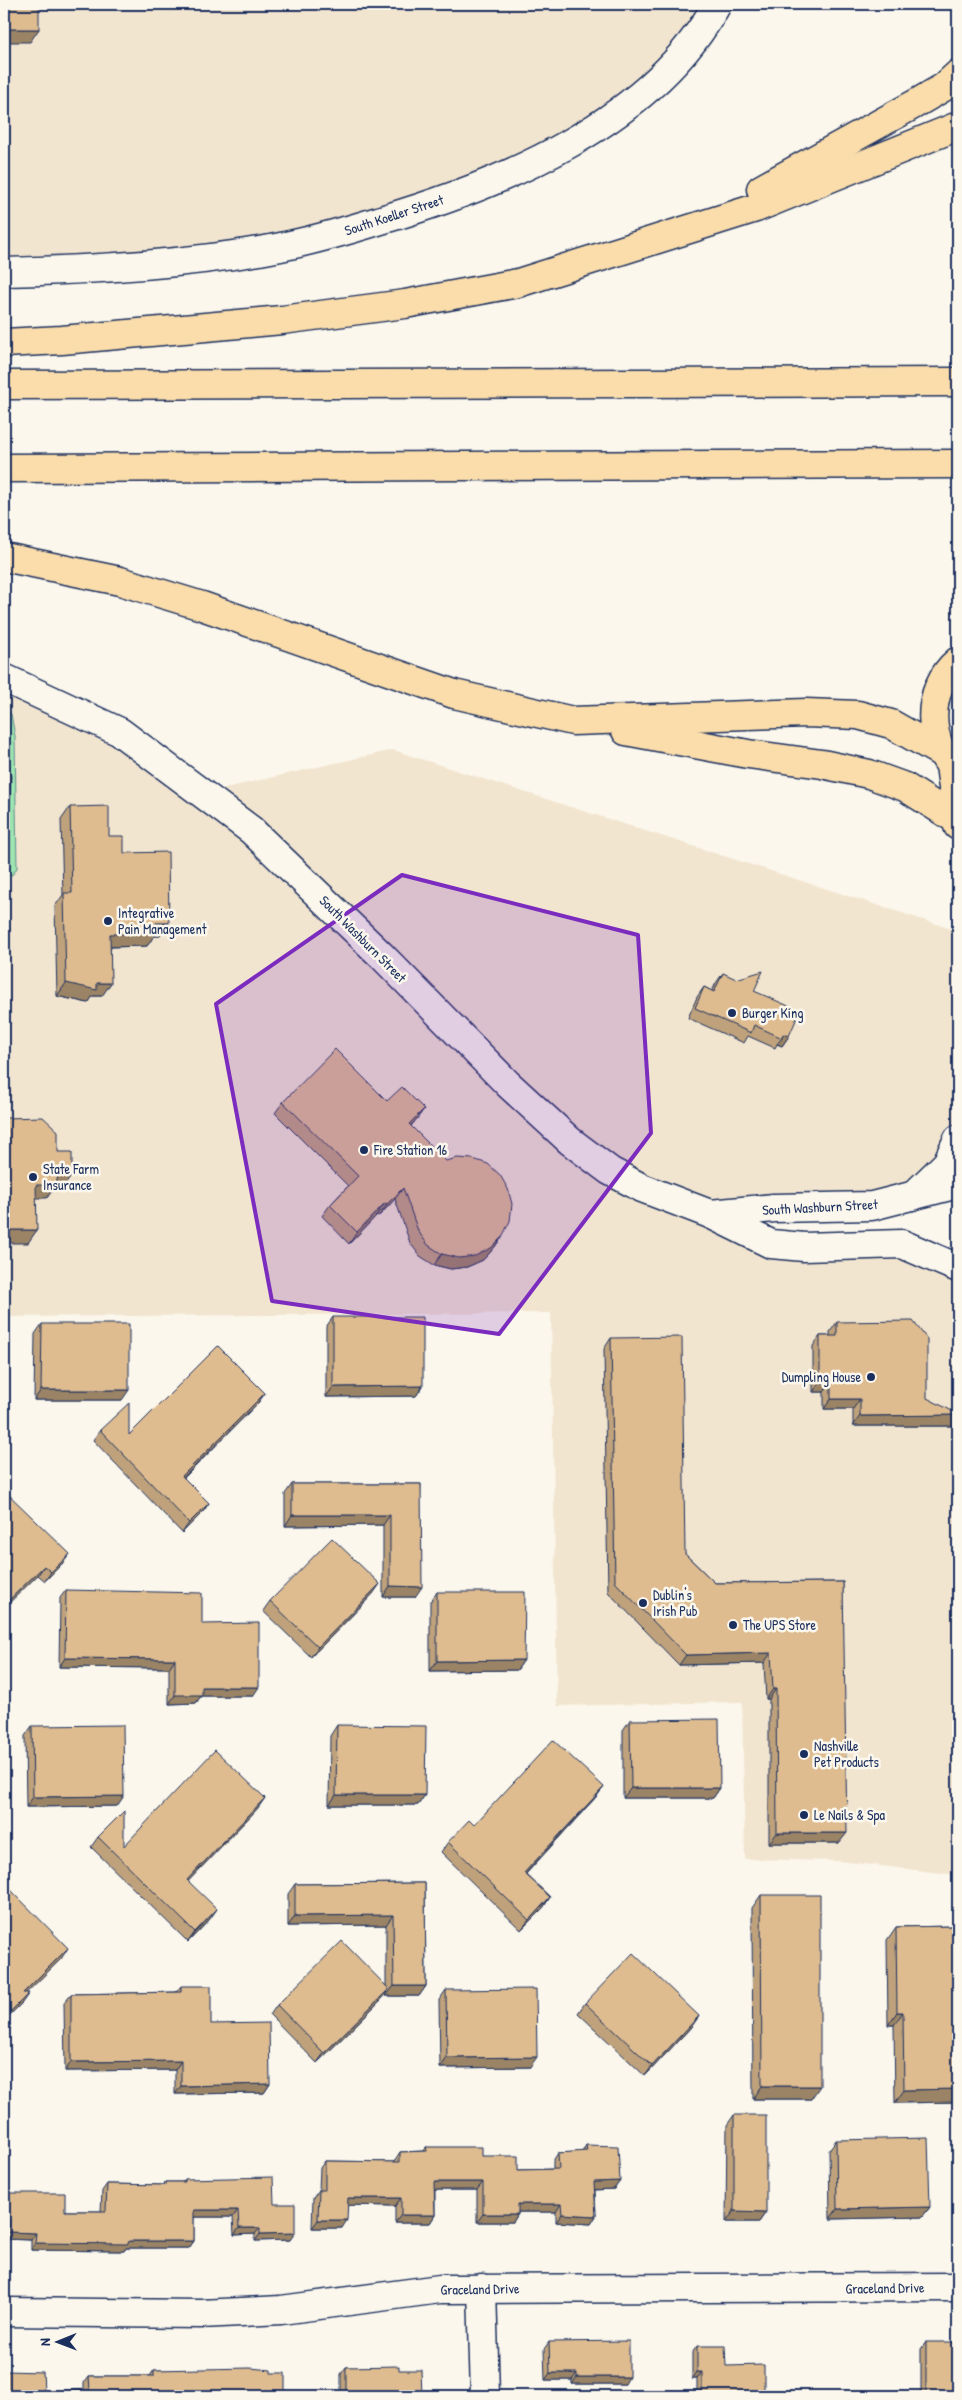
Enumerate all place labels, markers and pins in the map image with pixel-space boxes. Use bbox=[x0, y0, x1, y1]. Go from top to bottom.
place label: Integrative Pain Management bbox=[118, 903, 207, 939]
marker: Integrative Pain Management bbox=[102, 915, 114, 927]
place label: Burger King bbox=[742, 1003, 804, 1023]
marker: Burger King bbox=[726, 1007, 738, 1019]
place label: Fire Station 16 bbox=[373, 1140, 448, 1159]
marker: Fire Station 16 bbox=[358, 1144, 370, 1156]
place label: State Farm Insurance bbox=[43, 1159, 99, 1194]
marker: State Farm Insurance bbox=[27, 1171, 39, 1183]
place label: Dumpling House bbox=[782, 1367, 861, 1387]
marker: Dumpling House bbox=[865, 1371, 877, 1383]
place label: Dublin's Irish Pub bbox=[653, 1585, 698, 1620]
marker: Dublin's Irish Pub bbox=[637, 1597, 649, 1609]
place label: The UPS Store bbox=[743, 1615, 817, 1634]
marker: The UPS Store bbox=[727, 1619, 739, 1631]
place label: Nashville Pet Products bbox=[814, 1736, 879, 1771]
marker: Nashville Pet Products bbox=[798, 1748, 810, 1760]
place label: Le Nails & Spa bbox=[814, 1805, 885, 1825]
marker: Le Nails & Spa bbox=[798, 1809, 810, 1821]

